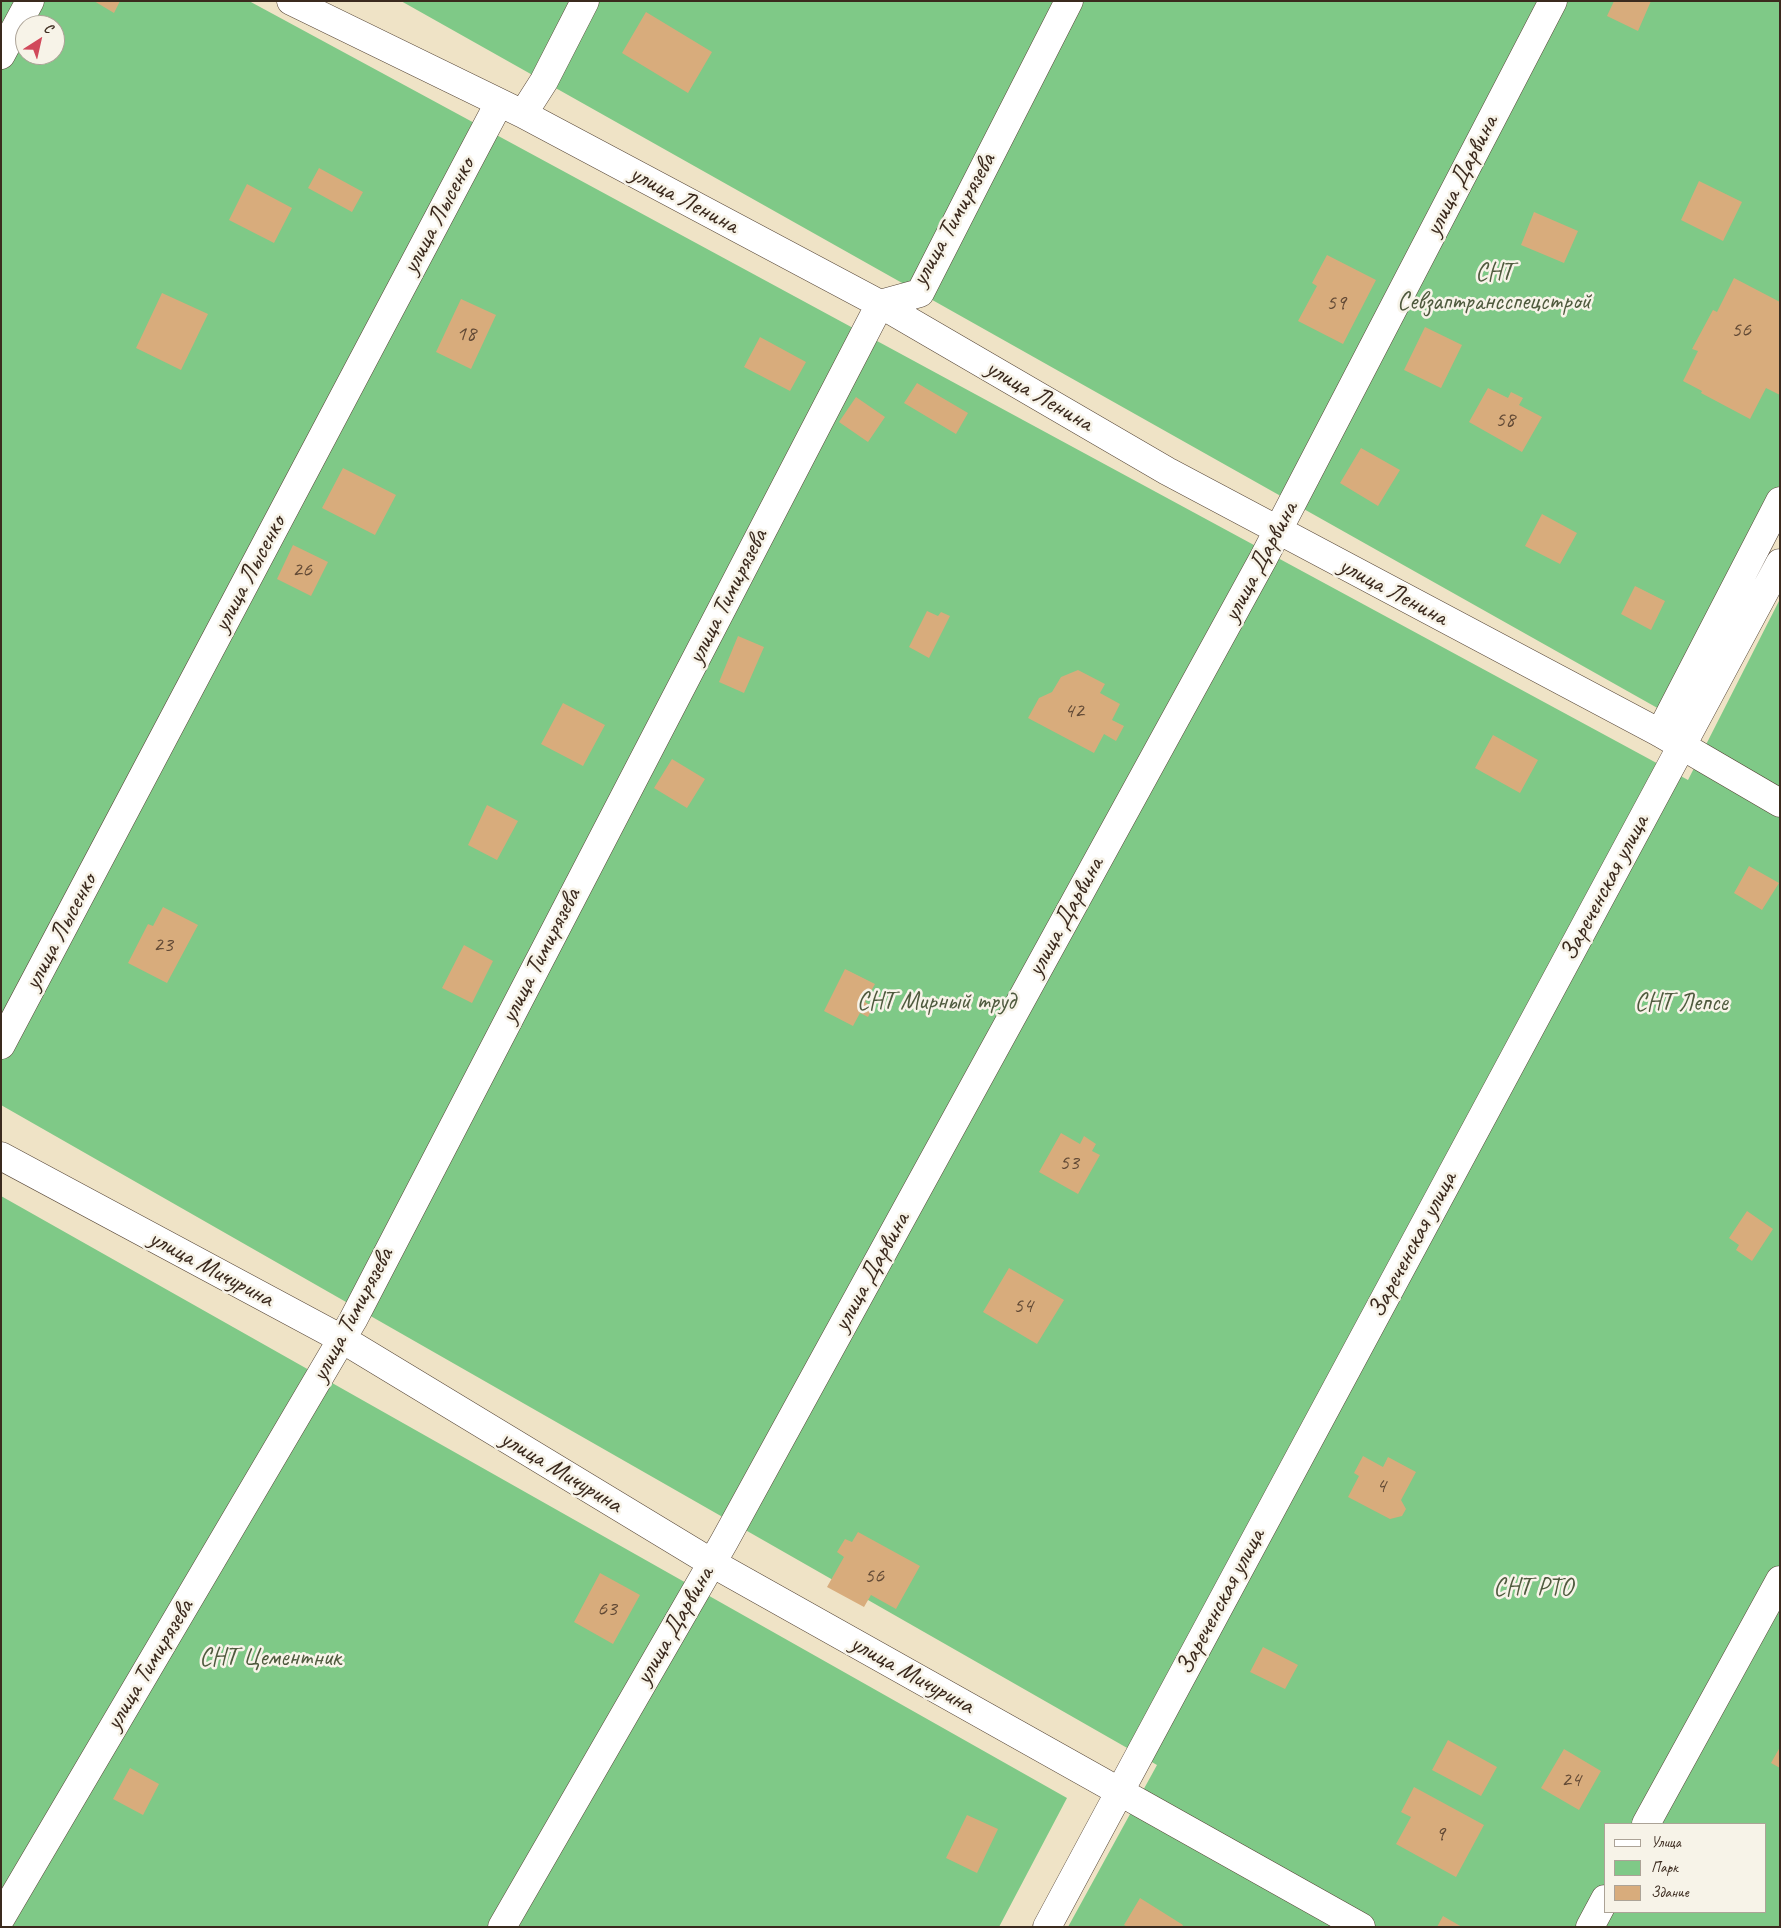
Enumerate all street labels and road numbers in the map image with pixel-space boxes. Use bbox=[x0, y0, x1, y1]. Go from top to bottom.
street label: улица Дарвина bbox=[1419, 111, 1505, 241]
street label: улица Тимирязева bbox=[905, 148, 1003, 292]
street label: улица Лысенко bbox=[396, 153, 482, 279]
street label: улица Ленина bbox=[625, 159, 743, 241]
street label: улица Ленина bbox=[980, 353, 1098, 439]
street label: улица Дарвина bbox=[1217, 497, 1305, 627]
street label: улица Лысенко bbox=[207, 511, 293, 637]
street label: улица Тимирязева bbox=[681, 525, 775, 669]
street label: улица Ленина bbox=[1334, 551, 1452, 633]
street label: Зареченская улица bbox=[1554, 810, 1656, 966]
street label: улица Дарвина bbox=[1021, 852, 1111, 982]
street label: улица Лысенко bbox=[18, 869, 104, 995]
street label: улица Тимирязева bbox=[494, 884, 588, 1028]
street label: Зареченская улица bbox=[1362, 1167, 1464, 1323]
street label: улица Дарвина bbox=[827, 1207, 917, 1337]
street label: улица Мичурина bbox=[144, 1224, 278, 1314]
street label: улица Тимирязева bbox=[305, 1243, 401, 1387]
street label: улица Мичурина bbox=[495, 1424, 627, 1520]
street label: Зареченская улица bbox=[1170, 1524, 1272, 1680]
street label: улица Дарвина bbox=[629, 1562, 721, 1690]
street label: улица Тимирязева bbox=[99, 1594, 201, 1736]
street label: улица Мичурина bbox=[845, 1629, 979, 1721]

